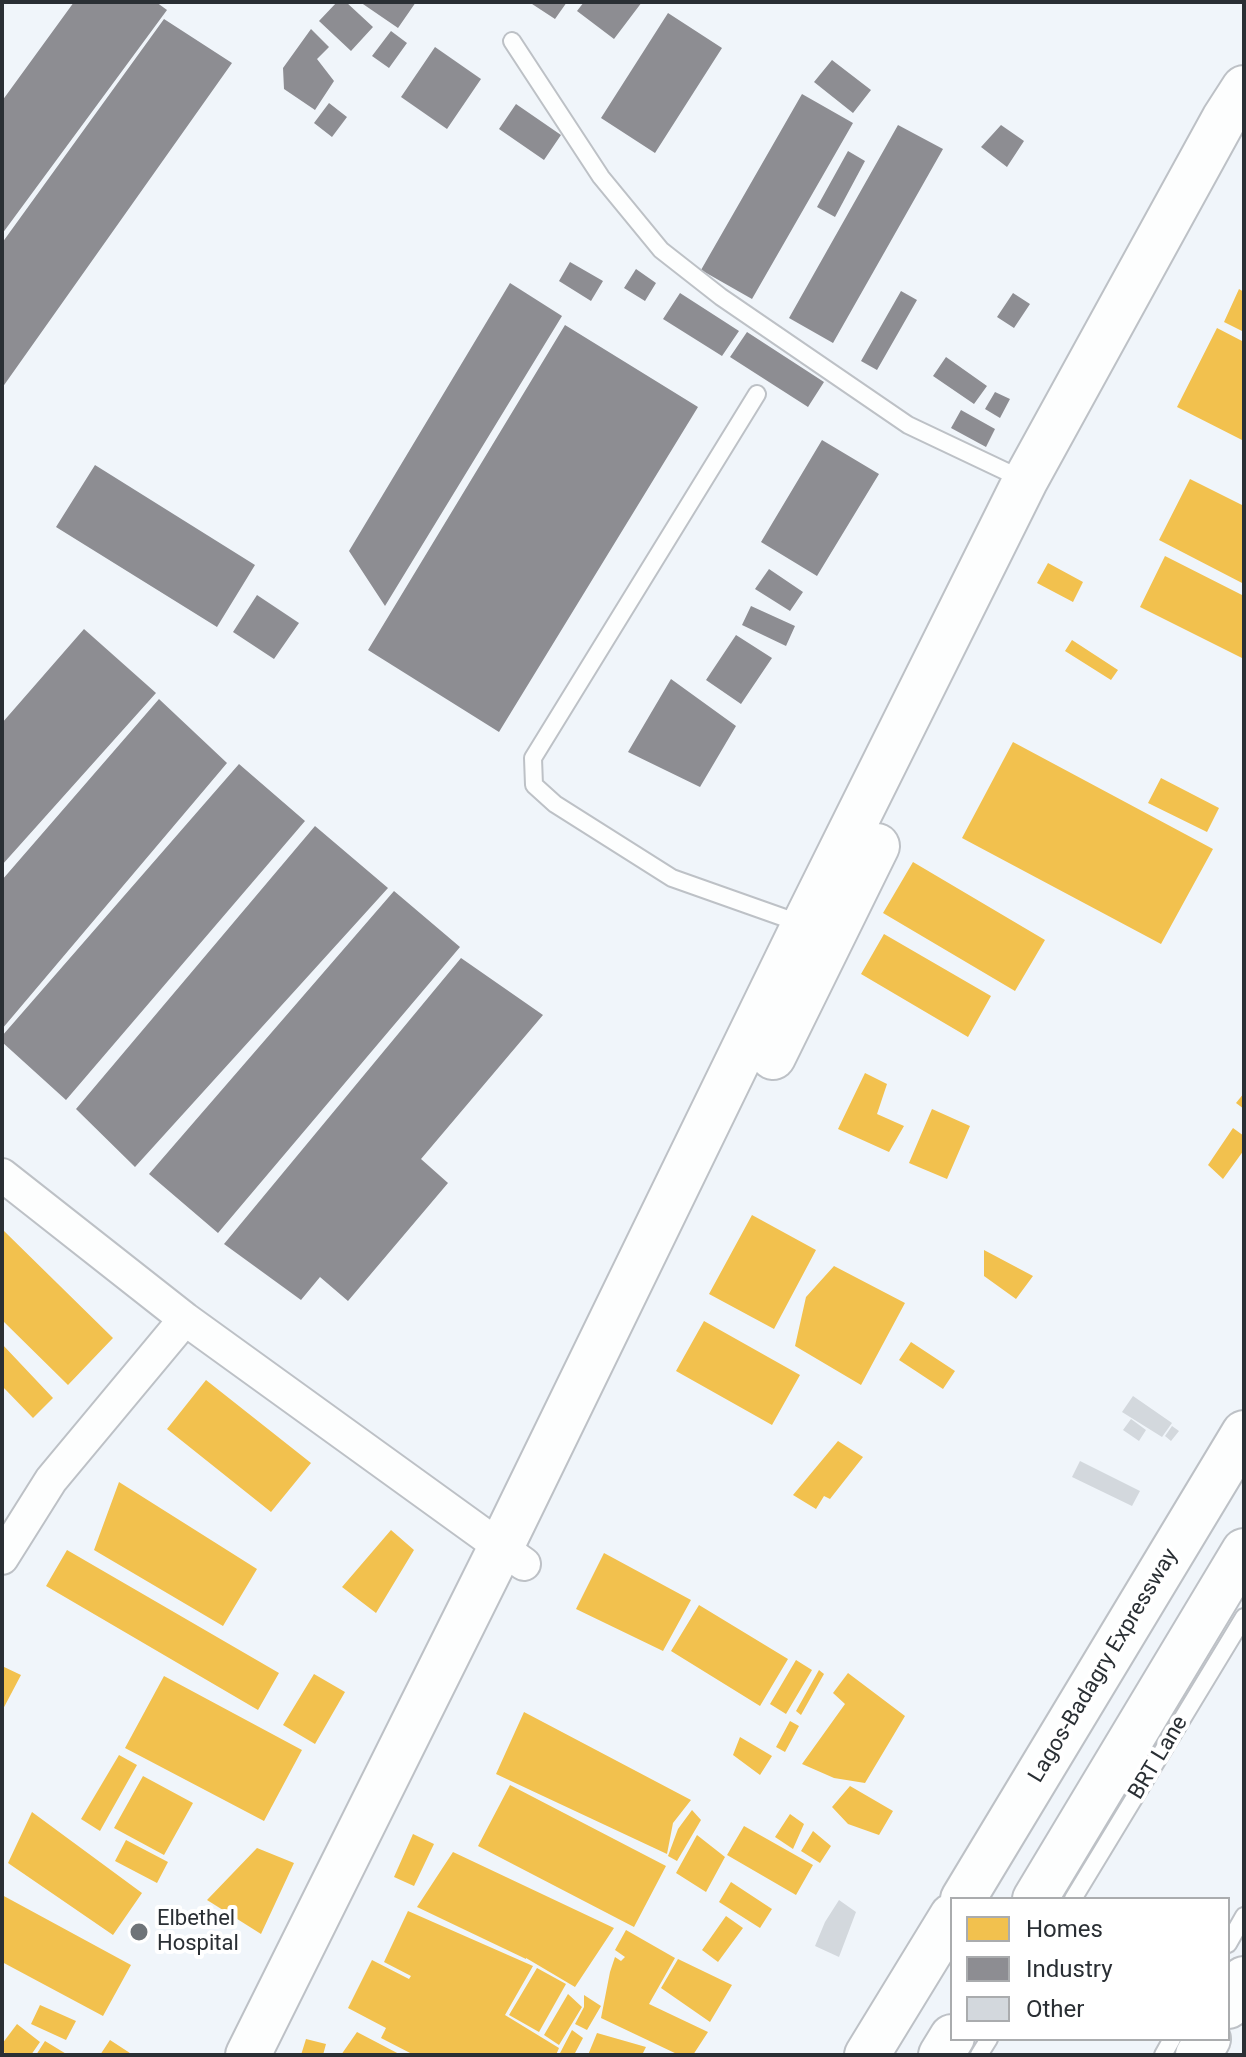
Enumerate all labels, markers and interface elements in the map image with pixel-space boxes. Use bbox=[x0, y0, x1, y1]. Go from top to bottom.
street label: Lagos-Badagry Expressway bbox=[1024, 1544, 1184, 1788]
street label: BRT Lane bbox=[1124, 1712, 1194, 1804]
legend bbox=[950, 1897, 1230, 2041]
place label: Elbethel Hospital bbox=[157, 1906, 239, 1958]
text: Homes bbox=[1026, 1915, 1103, 1943]
marker: Elbethel Hospital bbox=[128, 1921, 150, 1943]
text: Industry bbox=[1026, 1955, 1112, 1983]
text: Other bbox=[1026, 1995, 1084, 2023]

